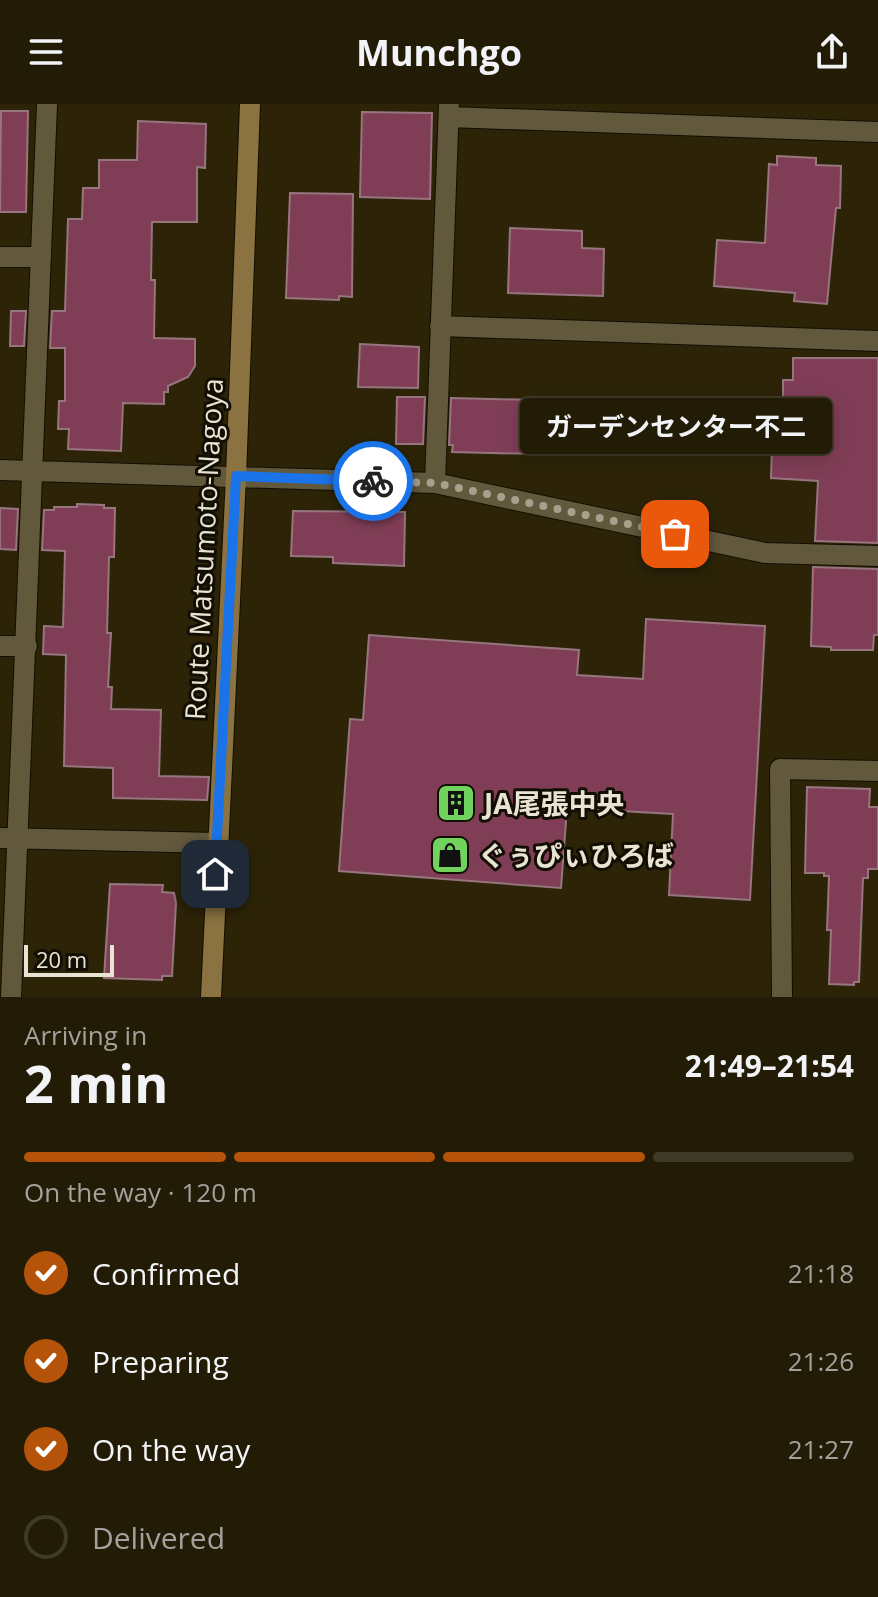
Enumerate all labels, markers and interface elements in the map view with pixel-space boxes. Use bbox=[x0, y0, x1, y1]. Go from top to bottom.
text: Munchgo bbox=[356, 28, 522, 77]
icon: menu bbox=[24, 30, 68, 74]
icon: share bbox=[810, 30, 854, 74]
street label: Route Matsumoto-Nagoya bbox=[175, 377, 231, 721]
callout: ガーデンセンター不二 bbox=[519, 398, 831, 454]
text: ガーデンセンター不二 bbox=[546, 408, 806, 444]
courier bbox=[333, 441, 413, 521]
icon: bike bbox=[351, 459, 395, 503]
pin bbox=[641, 500, 709, 568]
icon: bag bbox=[653, 512, 697, 556]
building icon: JA尾張中央 bbox=[435, 782, 477, 824]
place label: JA尾張中央 bbox=[481, 784, 625, 822]
shop icon: ぐぅぴぃひろば bbox=[429, 834, 471, 876]
place label: ぐぅぴぃひろば bbox=[478, 836, 674, 874]
pin bbox=[181, 840, 249, 908]
icon: home bbox=[193, 852, 237, 896]
scale bar bbox=[24, 941, 114, 977]
text: 20 m bbox=[36, 944, 87, 974]
text: Arriving in bbox=[24, 1017, 147, 1053]
text: 21:49–21:54 bbox=[685, 1045, 854, 1086]
text: 2 min bbox=[24, 1047, 168, 1118]
text: On the way · 120 m bbox=[24, 1174, 257, 1210]
icon: check bbox=[24, 1251, 68, 1295]
text: Confirmed bbox=[92, 1253, 240, 1294]
text: 21:18 bbox=[788, 1255, 854, 1291]
icon: check bbox=[24, 1339, 68, 1383]
text: Preparing bbox=[92, 1341, 229, 1382]
text: 21:26 bbox=[788, 1343, 854, 1379]
icon: check bbox=[24, 1427, 68, 1471]
text: On the way bbox=[92, 1429, 250, 1470]
text: 21:27 bbox=[788, 1431, 854, 1467]
text: Delivered bbox=[92, 1517, 225, 1558]

